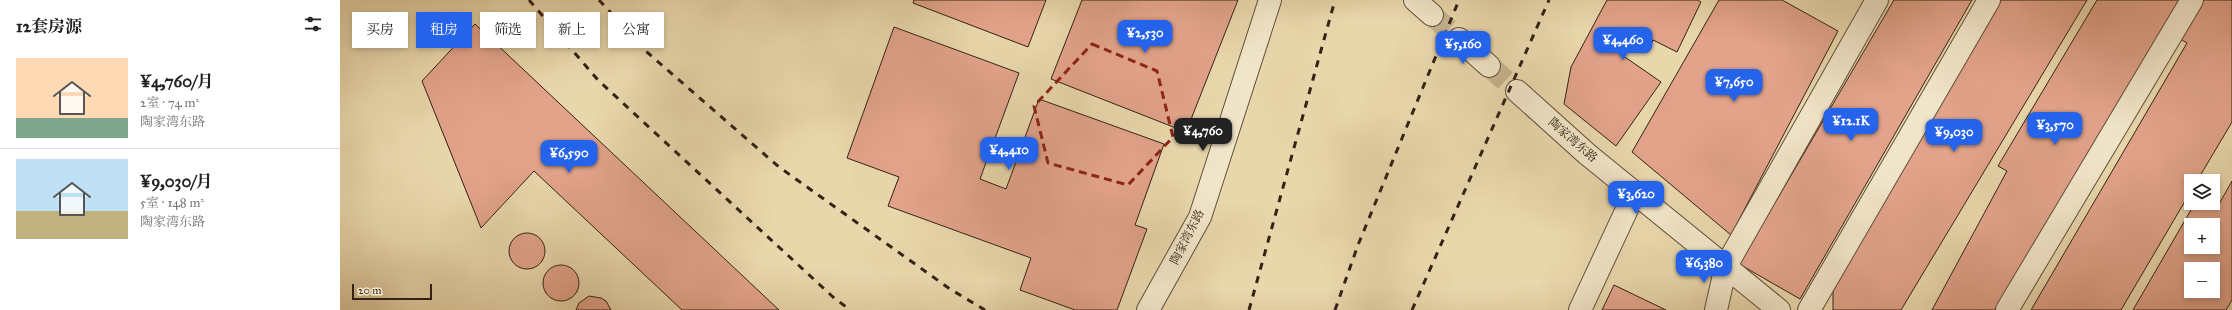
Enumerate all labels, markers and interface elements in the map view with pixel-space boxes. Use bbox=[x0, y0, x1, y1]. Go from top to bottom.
chip: 买房 bbox=[352, 12, 408, 48]
chip: 租房 bbox=[416, 12, 472, 48]
chip: 筛选 bbox=[480, 12, 536, 48]
chip: 新上 bbox=[544, 12, 600, 48]
chip: 公寓 bbox=[608, 12, 664, 48]
icon: filters bbox=[302, 13, 324, 35]
text: 12套房源 bbox=[16, 16, 82, 37]
pin: ¥2,530 bbox=[1112, 20, 1178, 54]
text: ¥2,530 bbox=[1126, 25, 1164, 41]
pin: ¥4,460 bbox=[1590, 27, 1656, 61]
pin: ¥5,160 bbox=[1430, 31, 1496, 65]
text: ¥4,460 bbox=[1602, 32, 1644, 48]
text: ¥5,160 bbox=[1445, 36, 1481, 52]
pin: ¥7,650 bbox=[1701, 69, 1767, 103]
text: ¥4,760/月 bbox=[140, 71, 214, 92]
icon: home bbox=[48, 74, 96, 122]
text: ¥7,650 bbox=[1715, 74, 1753, 90]
text: 2室 · 74 m² bbox=[140, 95, 199, 111]
pin: ¥12.1K bbox=[1818, 108, 1884, 142]
pin: ¥3,570 bbox=[2022, 112, 2088, 146]
text: ¥12.1K bbox=[1832, 113, 1870, 129]
text: 陶家湾东路 bbox=[140, 114, 205, 130]
street label: 陶家湾东路 bbox=[1546, 115, 1600, 165]
text: ¥3,570 bbox=[2036, 117, 2074, 133]
pin: ¥4,760 bbox=[1170, 118, 1236, 152]
pin: ¥9,030 bbox=[1921, 119, 1987, 153]
text: ¥4,760 bbox=[1183, 123, 1223, 139]
text: ¥9,030 bbox=[1934, 124, 1974, 140]
pin: ¥4,410 bbox=[976, 137, 1042, 171]
pin: ¥6,590 bbox=[536, 140, 602, 174]
text: ¥4,410 bbox=[989, 142, 1029, 158]
text: ¥6,590 bbox=[550, 145, 588, 161]
text: ¥9,030/月 bbox=[140, 171, 213, 192]
map controls bbox=[2184, 174, 2220, 298]
button: layers bbox=[2184, 174, 2220, 210]
icon: home bbox=[48, 175, 96, 223]
pin: ¥3,620 bbox=[1603, 181, 1669, 215]
text: ¥3,620 bbox=[1617, 186, 1655, 202]
text: 5室 · 148 m² bbox=[140, 195, 204, 211]
street label: 陶家湾东路 bbox=[1167, 207, 1207, 267]
text: 陶家湾东路 bbox=[140, 214, 205, 230]
button: + bbox=[2184, 218, 2220, 254]
pin: ¥6,380 bbox=[1671, 250, 1737, 284]
text: ¥6,380 bbox=[1685, 255, 1723, 271]
button: − bbox=[2184, 262, 2220, 298]
scale bar bbox=[352, 282, 432, 301]
text: 20 m bbox=[358, 284, 381, 297]

